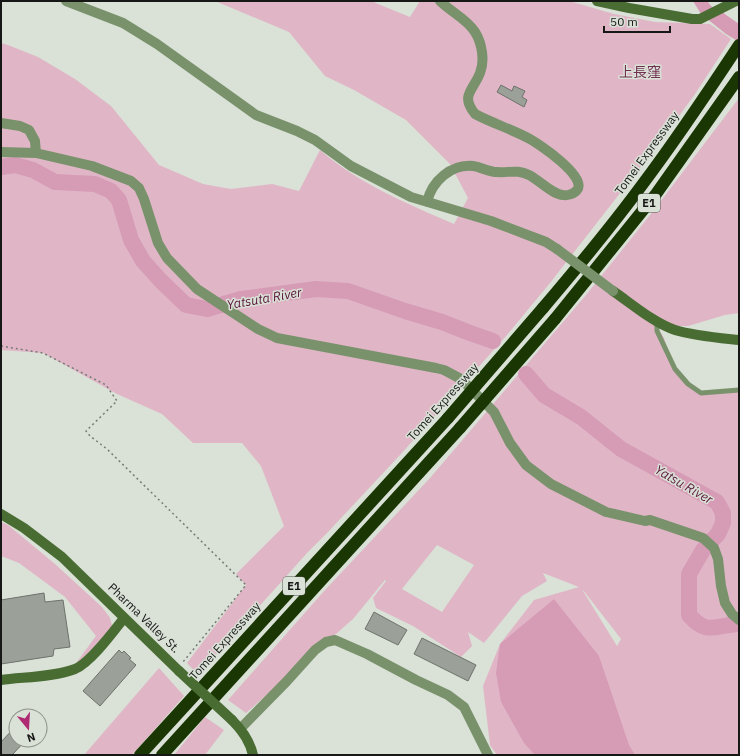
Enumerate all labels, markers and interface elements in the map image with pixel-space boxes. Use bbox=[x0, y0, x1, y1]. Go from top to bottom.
scale bar bbox=[604, 8, 670, 34]
text: 50 m bbox=[610, 14, 638, 29]
district label: 上長窪 bbox=[619, 63, 661, 81]
street label: Tomei Expressway bbox=[611, 108, 682, 197]
road number: E1 bbox=[638, 194, 660, 212]
water label: Yatsuta River bbox=[225, 283, 304, 313]
street label: Tomei Expressway bbox=[404, 360, 482, 444]
water label: Yatsu River bbox=[652, 461, 717, 508]
road number: E1 bbox=[283, 577, 305, 595]
street label: Pharma Valley St. bbox=[105, 580, 183, 656]
street label: Tomei Expressway bbox=[186, 599, 264, 683]
north arrow bbox=[8, 708, 48, 748]
text: N bbox=[25, 730, 37, 745]

